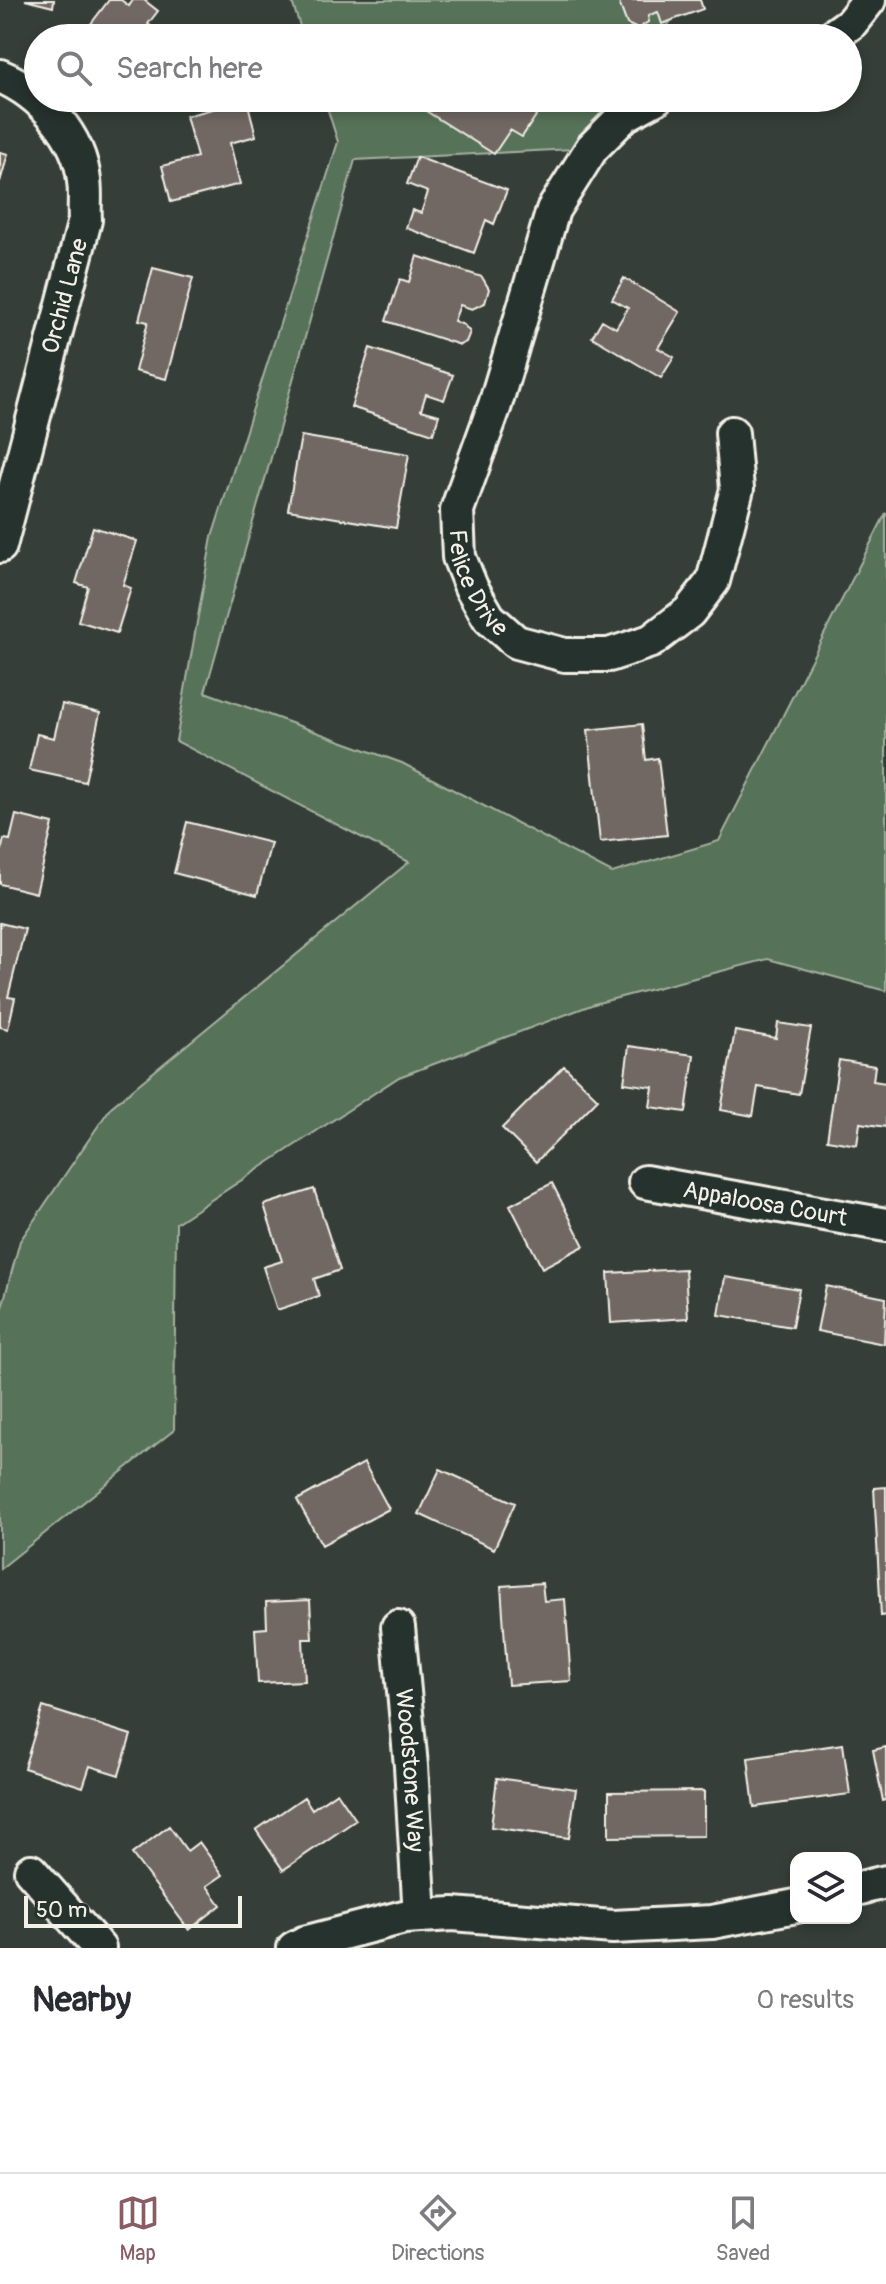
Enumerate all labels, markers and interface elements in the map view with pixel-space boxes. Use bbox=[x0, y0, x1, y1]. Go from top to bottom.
search box bbox=[24, 24, 862, 112]
icon: search bbox=[52, 46, 96, 90]
text: Search here bbox=[116, 50, 263, 87]
street label: Orchid Lane bbox=[36, 235, 94, 357]
street label: Felice Drive bbox=[443, 529, 514, 643]
street label: Appaloosa Court bbox=[681, 1175, 850, 1232]
street label: Woodstone Way bbox=[389, 1688, 431, 1853]
map controls bbox=[790, 1852, 862, 1924]
button: layers bbox=[790, 1852, 862, 1924]
scale bar bbox=[24, 1892, 242, 1928]
text: 50 m bbox=[36, 1896, 87, 1924]
text: Nearby bbox=[32, 1979, 131, 2022]
text: 0 results bbox=[757, 1984, 854, 2016]
tab: Map bbox=[116, 2191, 160, 2267]
tab: Directions bbox=[391, 2191, 484, 2267]
tab: Saved bbox=[716, 2191, 770, 2267]

